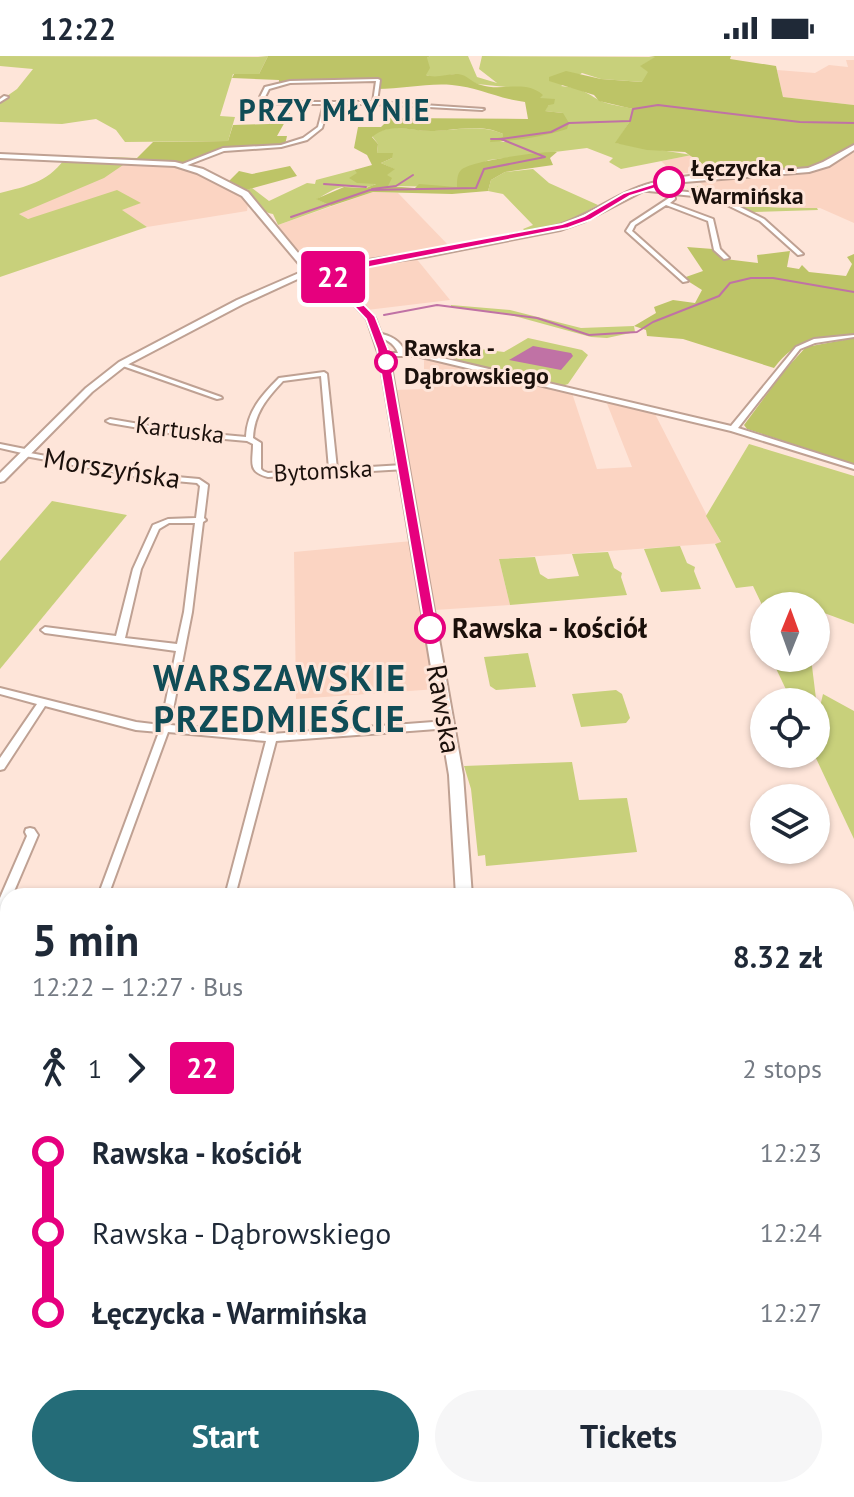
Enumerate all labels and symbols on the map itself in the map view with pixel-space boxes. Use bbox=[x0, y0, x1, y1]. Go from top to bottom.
district label: PRZY MŁYNIE bbox=[238, 90, 432, 129]
place label: Łęczycka - Warmińska bbox=[691, 152, 804, 211]
marker: Łęczycka - Warmińska bbox=[654, 167, 684, 197]
line badge: 22 bbox=[297, 251, 369, 303]
place label: Rawska - Dąbrowskiego bbox=[404, 332, 549, 391]
marker: Rawska - Dąbrowskiego bbox=[375, 351, 397, 373]
street label: Kartuska bbox=[134, 409, 226, 450]
street label: Morszyńska bbox=[41, 438, 183, 497]
street label: Bytomska bbox=[273, 452, 373, 489]
north arrow bbox=[750, 592, 830, 672]
place label: Rawska - kościół bbox=[452, 609, 647, 646]
marker: Rawska - kościół bbox=[415, 613, 445, 643]
district label: WARSZAWSKIE PRZEDMIEŚCIE bbox=[153, 654, 407, 742]
street label: Rawska bbox=[418, 661, 471, 756]

